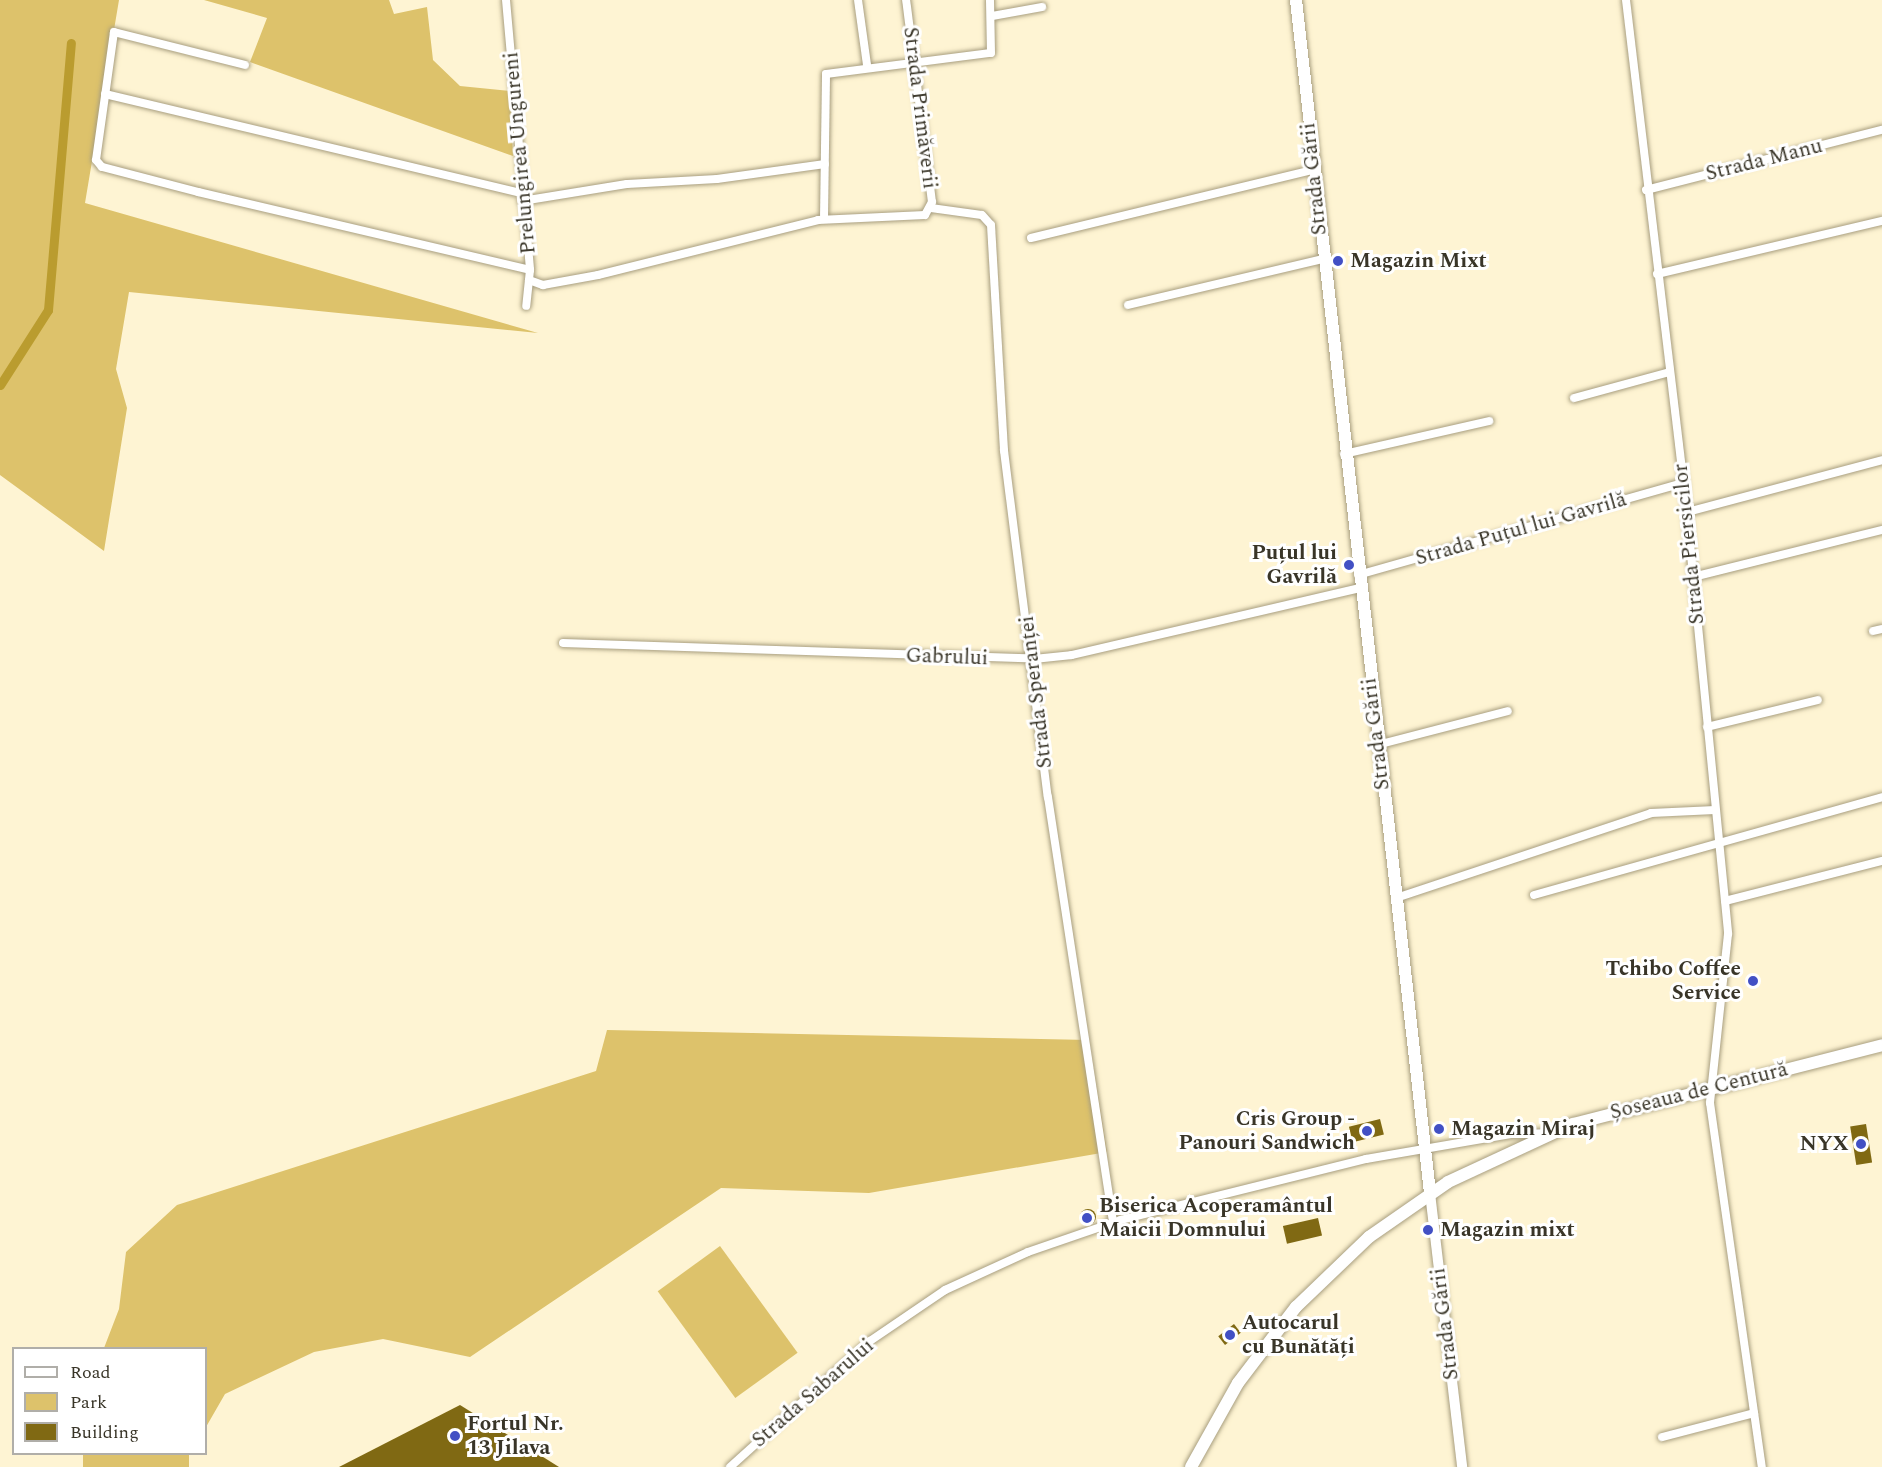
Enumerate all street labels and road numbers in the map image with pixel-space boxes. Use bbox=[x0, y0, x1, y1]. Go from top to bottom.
street label: Strada Primăverii bbox=[898, 26, 942, 190]
street label: Prelungirea Ungureni bbox=[499, 51, 541, 255]
street label: Strada Gării bbox=[1296, 122, 1332, 236]
street label: Strada Manu bbox=[1703, 133, 1825, 187]
street label: Strada Piersicilor bbox=[1668, 462, 1710, 626]
street label: Strada Puțul lui Gavrilă bbox=[1413, 487, 1629, 571]
street label: Strada Speranței bbox=[1014, 614, 1058, 770]
street label: Gabrului bbox=[905, 643, 989, 671]
street label: Strada Gării bbox=[1357, 676, 1395, 792]
street label: Șoseaua de Centură bbox=[1607, 1057, 1791, 1125]
street label: Strada Gării bbox=[1426, 1266, 1464, 1382]
street label: Strada Sabarului bbox=[747, 1333, 879, 1453]

